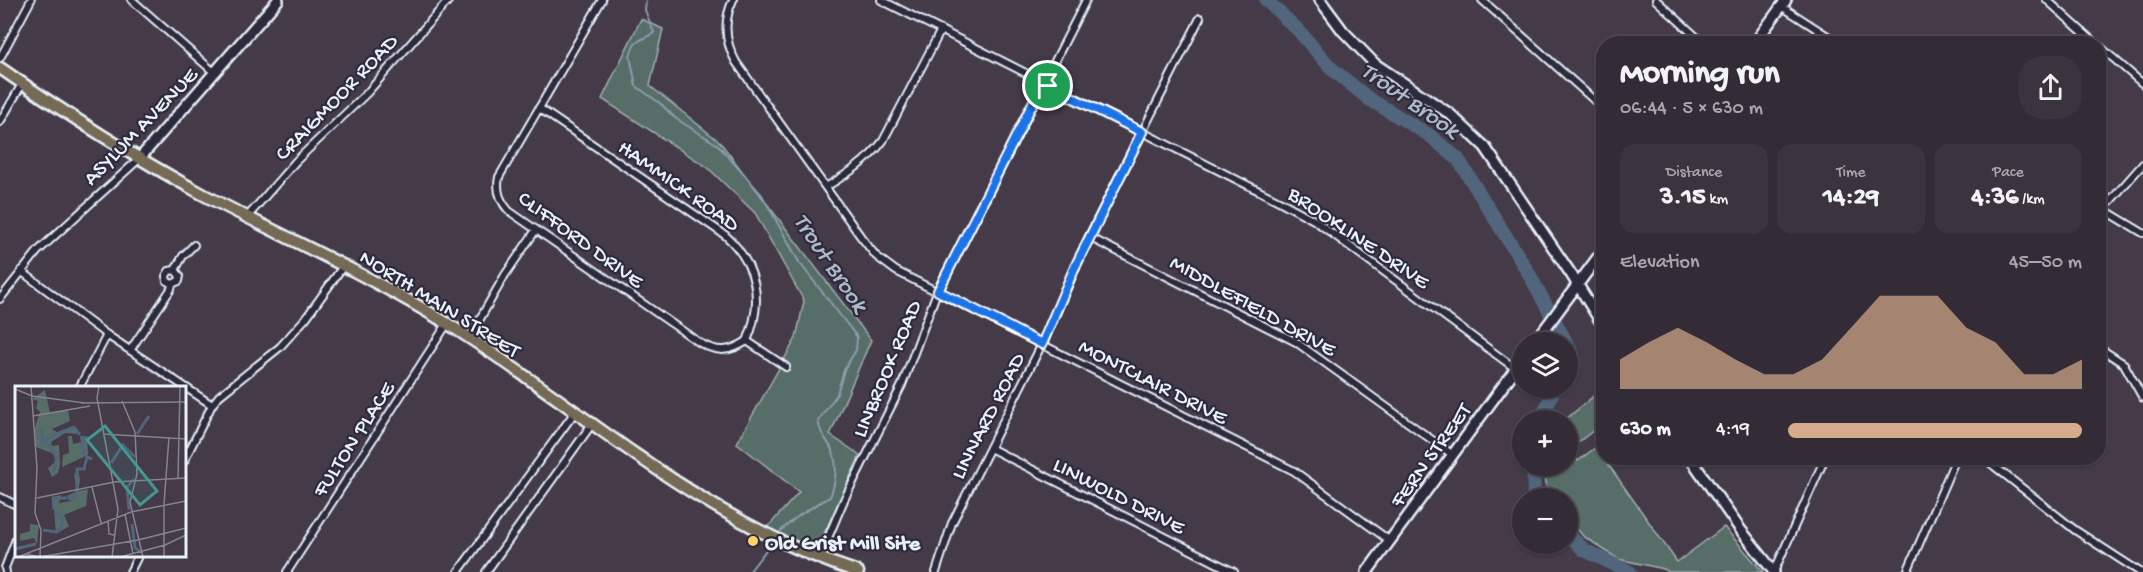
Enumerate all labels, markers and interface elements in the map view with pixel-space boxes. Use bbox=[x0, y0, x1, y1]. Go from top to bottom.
street label: CRAIGMOOR ROAD bbox=[271, 30, 405, 168]
text: Morning run bbox=[1620, 56, 1780, 94]
button: share bbox=[2019, 56, 2082, 119]
water label: Trout Brook bbox=[1354, 57, 1466, 148]
pin bbox=[1022, 60, 1073, 111]
street label: ASYLUM AVENUE bbox=[79, 62, 206, 192]
icon: arrive bbox=[1031, 69, 1064, 102]
text: 06:44 · 5 × 630 m bbox=[1620, 98, 1763, 121]
street label: HAMMICK ROAD bbox=[612, 136, 744, 239]
text: Distance bbox=[1666, 164, 1722, 183]
text: Time bbox=[1836, 164, 1866, 183]
text: Pace bbox=[1992, 164, 2024, 183]
street label: BROOKLINE DRIVE bbox=[1281, 182, 1435, 297]
text: 3.15 bbox=[1660, 183, 1706, 214]
text: 14:29 bbox=[1823, 183, 1879, 214]
text: 4:36 bbox=[1971, 183, 2019, 214]
street label: CLIFFORD DRIVE bbox=[512, 187, 649, 296]
text: km bbox=[1706, 191, 1728, 210]
text: /km bbox=[2019, 191, 2045, 210]
water label: Trout Brook bbox=[785, 209, 874, 321]
street label: NORTH MAIN STREET bbox=[354, 245, 525, 366]
street label: MIDDLEFIELD DRIVE bbox=[1164, 251, 1341, 365]
text: Elevation bbox=[1620, 252, 1700, 275]
text: 45–50 m bbox=[2009, 252, 2082, 275]
street label: LINBROOK ROAD bbox=[848, 297, 930, 442]
map controls bbox=[1512, 332, 1578, 554]
button: layers bbox=[1512, 332, 1578, 398]
street label: MONTCLAIR DRIVE bbox=[1073, 335, 1232, 433]
street label: LINNARD ROAD bbox=[947, 349, 1033, 484]
street label: FULTON PLACE bbox=[308, 377, 403, 503]
inset map bbox=[15, 386, 186, 557]
street label: FERN STREET bbox=[1385, 398, 1480, 514]
button: + bbox=[1512, 410, 1578, 476]
text: 630 m bbox=[1620, 419, 1671, 442]
text: 4:19 bbox=[1716, 419, 1750, 442]
street label: LINWOLD DRIVE bbox=[1048, 453, 1190, 543]
button: − bbox=[1512, 488, 1578, 554]
place label: Old Grist Mill Site bbox=[765, 532, 921, 558]
marker: Old Grist Mill Site bbox=[746, 534, 760, 548]

